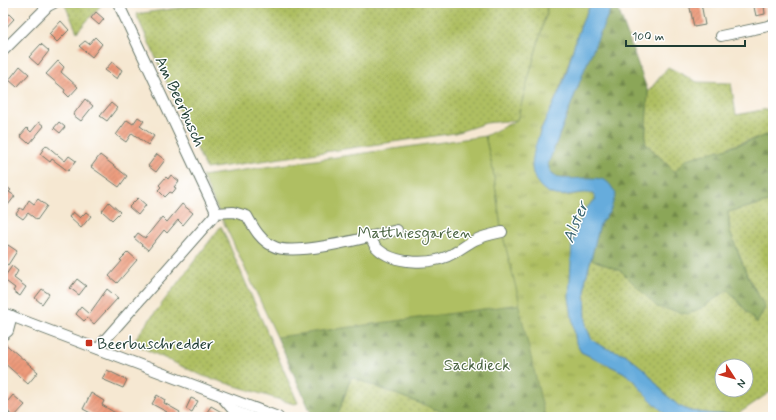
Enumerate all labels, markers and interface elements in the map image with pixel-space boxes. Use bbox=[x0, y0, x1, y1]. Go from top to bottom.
scale bar bbox=[626, 22, 745, 48]
text: 100 m bbox=[632, 29, 664, 45]
street label: Am Beerbusch bbox=[149, 53, 210, 150]
water label: Alster bbox=[558, 197, 595, 246]
park label: Matthiesgarten bbox=[358, 223, 473, 245]
place label: Beerbuschredder bbox=[97, 334, 214, 355]
marker: Beerbuschredder bbox=[84, 338, 94, 348]
park label: Sackdieck bbox=[444, 355, 510, 376]
north arrow bbox=[714, 358, 754, 398]
text: N bbox=[733, 376, 749, 390]

